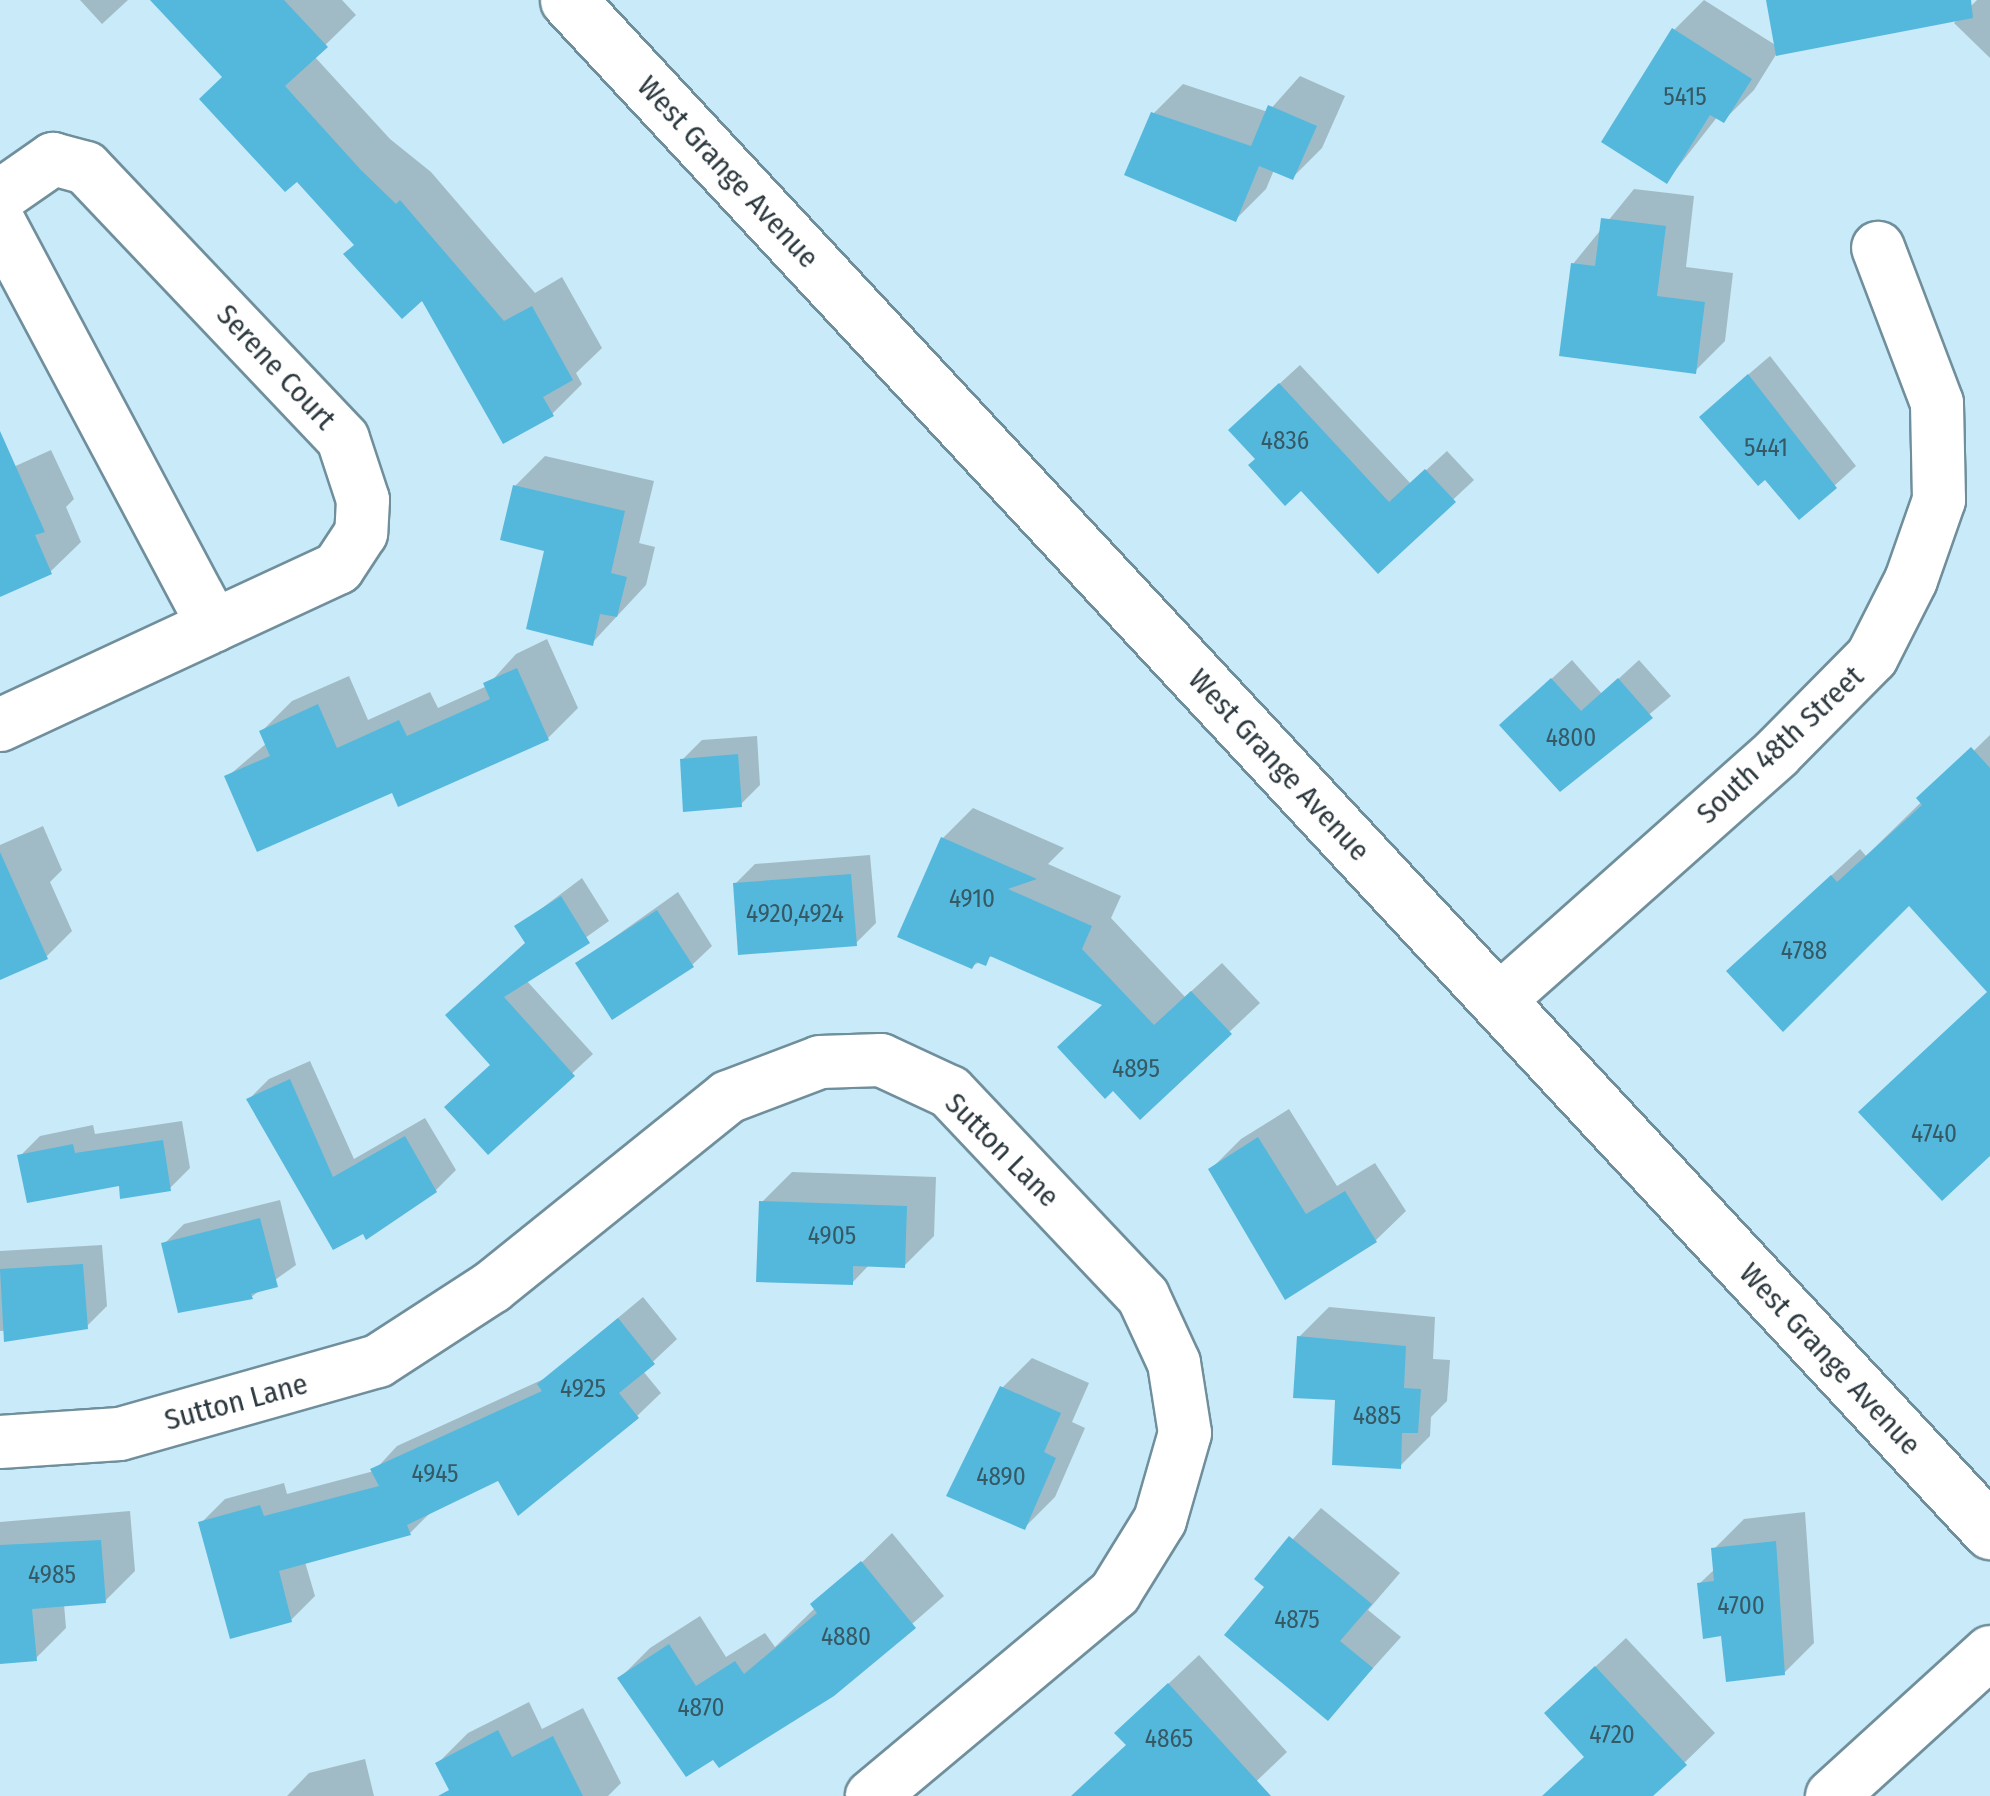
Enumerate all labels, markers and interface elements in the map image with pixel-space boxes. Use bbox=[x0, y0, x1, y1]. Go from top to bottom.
street label: West Grange Avenue bbox=[630, 68, 826, 276]
house number: 5415 bbox=[1663, 82, 1707, 112]
street label: Serene Court bbox=[209, 297, 343, 437]
house number: 4836 bbox=[1261, 426, 1309, 456]
house number: 5441 bbox=[1744, 433, 1788, 463]
street label: South 48th Street bbox=[1689, 659, 1871, 831]
street label: West Grange Avenue bbox=[1181, 661, 1377, 869]
house number: 4800 bbox=[1546, 723, 1596, 753]
house number: 4910 bbox=[949, 884, 995, 914]
house number: 4920,4924 bbox=[746, 899, 844, 929]
house number: 4788 bbox=[1781, 936, 1827, 966]
house number: 4895 bbox=[1112, 1054, 1160, 1084]
street label: Sutton Lane bbox=[937, 1085, 1067, 1215]
house number: 4740 bbox=[1911, 1119, 1957, 1149]
house number: 4905 bbox=[808, 1221, 856, 1251]
street label: West Grange Avenue bbox=[1732, 1255, 1928, 1463]
street label: Sutton Lane bbox=[160, 1366, 312, 1438]
house number: 4925 bbox=[560, 1374, 606, 1404]
house number: 4885 bbox=[1353, 1401, 1401, 1431]
house number: 4945 bbox=[412, 1459, 458, 1489]
house number: 4890 bbox=[976, 1462, 1026, 1492]
house number: 4985 bbox=[28, 1560, 76, 1590]
house number: 4700 bbox=[1717, 1591, 1765, 1621]
house number: 4875 bbox=[1274, 1605, 1320, 1635]
house number: 4880 bbox=[821, 1622, 871, 1652]
house number: 4870 bbox=[677, 1693, 725, 1723]
house number: 4720 bbox=[1589, 1720, 1635, 1750]
house number: 4865 bbox=[1145, 1724, 1193, 1754]

